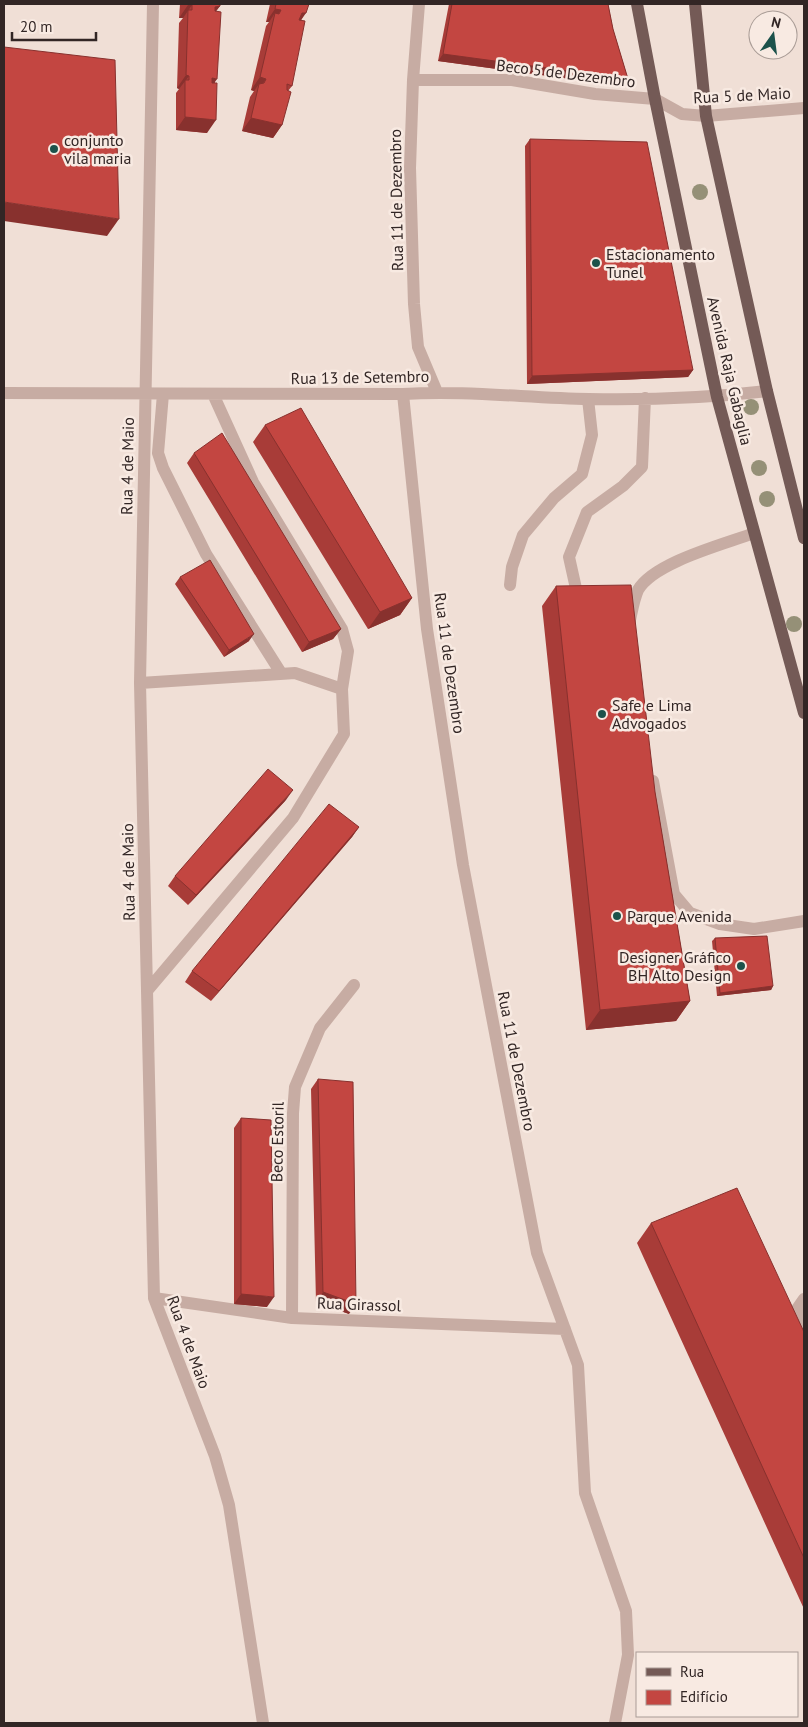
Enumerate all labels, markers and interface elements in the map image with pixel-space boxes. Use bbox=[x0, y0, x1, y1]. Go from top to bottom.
scale bar bbox=[12, 10, 96, 42]
north arrow bbox=[748, 10, 798, 60]
text: N bbox=[770, 13, 783, 32]
text: 20 m bbox=[20, 17, 53, 36]
street label: Beco 5 de Dezembro bbox=[495, 55, 637, 91]
street label: Rua 5 de Maio bbox=[693, 82, 791, 108]
street label: Rua 11 de Dezembro bbox=[385, 129, 407, 271]
place label: conjunto vila maria bbox=[64, 130, 131, 168]
marker: conjunto vila maria bbox=[48, 143, 60, 155]
place label: Estacionamento Tunel bbox=[606, 244, 715, 282]
marker: Estacionamento Tunel bbox=[590, 257, 602, 269]
street label: Avenida Raja Gabaglia bbox=[703, 295, 757, 447]
street label: Rua 13 de Setembro bbox=[291, 366, 429, 388]
street label: Rua 4 de Maio bbox=[116, 417, 138, 515]
street label: Rua 11 de Dezembro bbox=[430, 591, 470, 735]
place label: Safe e Lima Advogados bbox=[612, 695, 692, 733]
marker: Safe e Lima Advogados bbox=[596, 708, 608, 720]
street label: Rua 4 de Maio bbox=[117, 823, 139, 921]
place label: Parque Avenida bbox=[627, 906, 732, 926]
marker: Parque Avenida bbox=[611, 910, 623, 922]
place label: Designer Gráfico BH Alto Design bbox=[619, 947, 731, 985]
marker: Designer Gráfico BH Alto Design bbox=[735, 960, 747, 972]
street label: Rua 11 de Dezembro bbox=[494, 989, 540, 1133]
street label: Beco Estoril bbox=[266, 1101, 288, 1182]
street label: Rua 4 de Maio bbox=[163, 1293, 215, 1391]
street label: Rua Girassol bbox=[316, 1293, 402, 1315]
legend bbox=[636, 1652, 798, 1717]
text: Rua bbox=[680, 1662, 704, 1681]
text: Edifício bbox=[680, 1687, 728, 1706]

